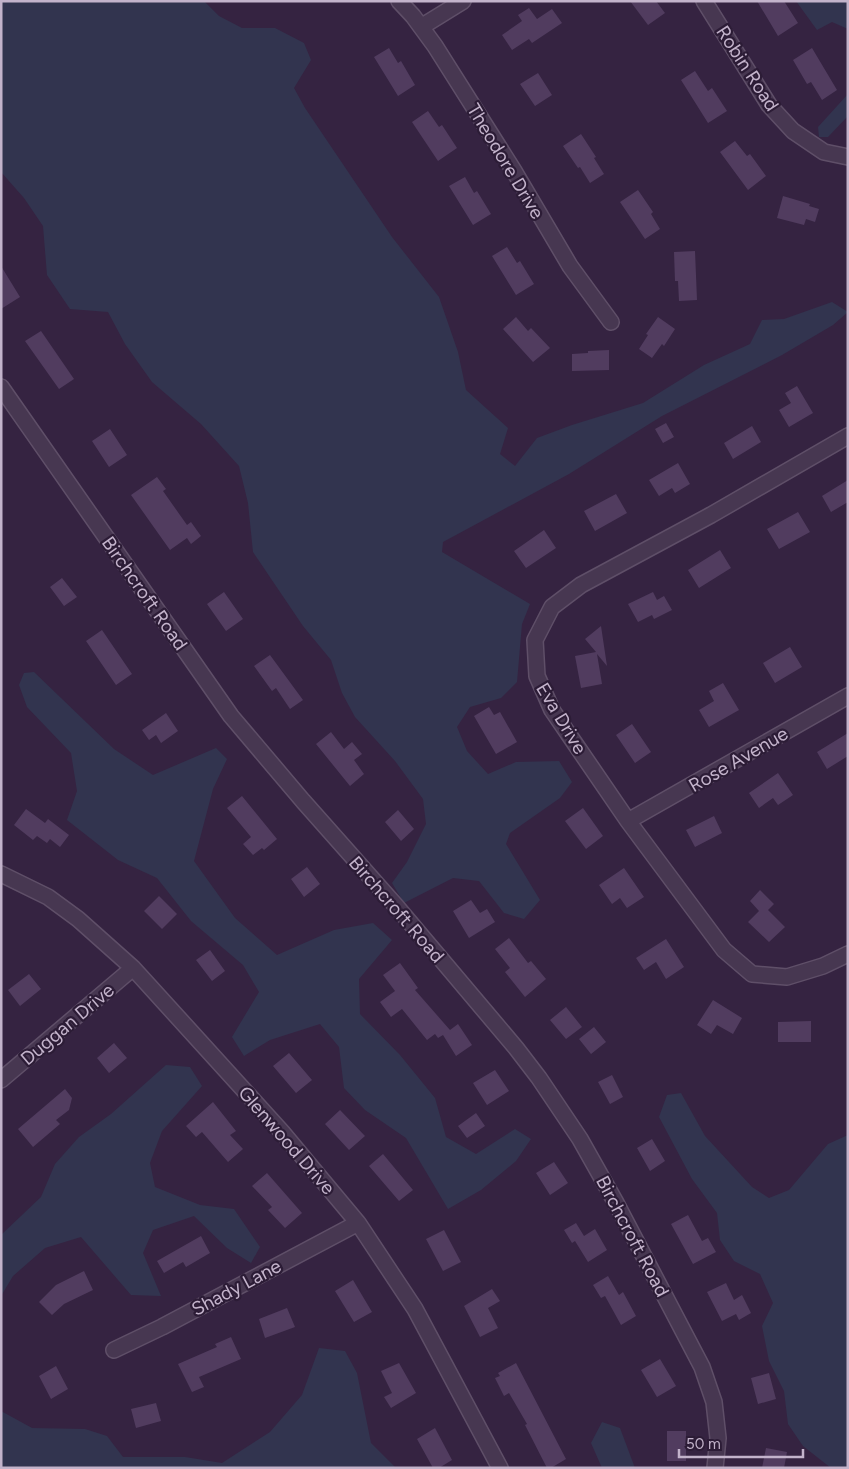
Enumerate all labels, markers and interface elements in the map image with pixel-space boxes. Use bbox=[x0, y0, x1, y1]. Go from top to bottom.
street label: Robin Road bbox=[711, 21, 784, 115]
street label: Theodore Drive bbox=[462, 100, 549, 223]
street label: Birchcroft Road bbox=[97, 532, 192, 655]
street label: Eva Drive bbox=[531, 678, 592, 758]
street label: Rose Avenue bbox=[684, 722, 792, 797]
street label: Birchcroft Road bbox=[344, 851, 449, 967]
street label: Duggan Drive bbox=[16, 979, 119, 1070]
street label: Glenwood Drive bbox=[233, 1081, 340, 1199]
street label: Birchcroft Road bbox=[591, 1172, 674, 1301]
street label: Shady Lane bbox=[187, 1254, 285, 1321]
scale bar bbox=[679, 1426, 803, 1458]
text: 50 m bbox=[686, 1435, 721, 1453]

